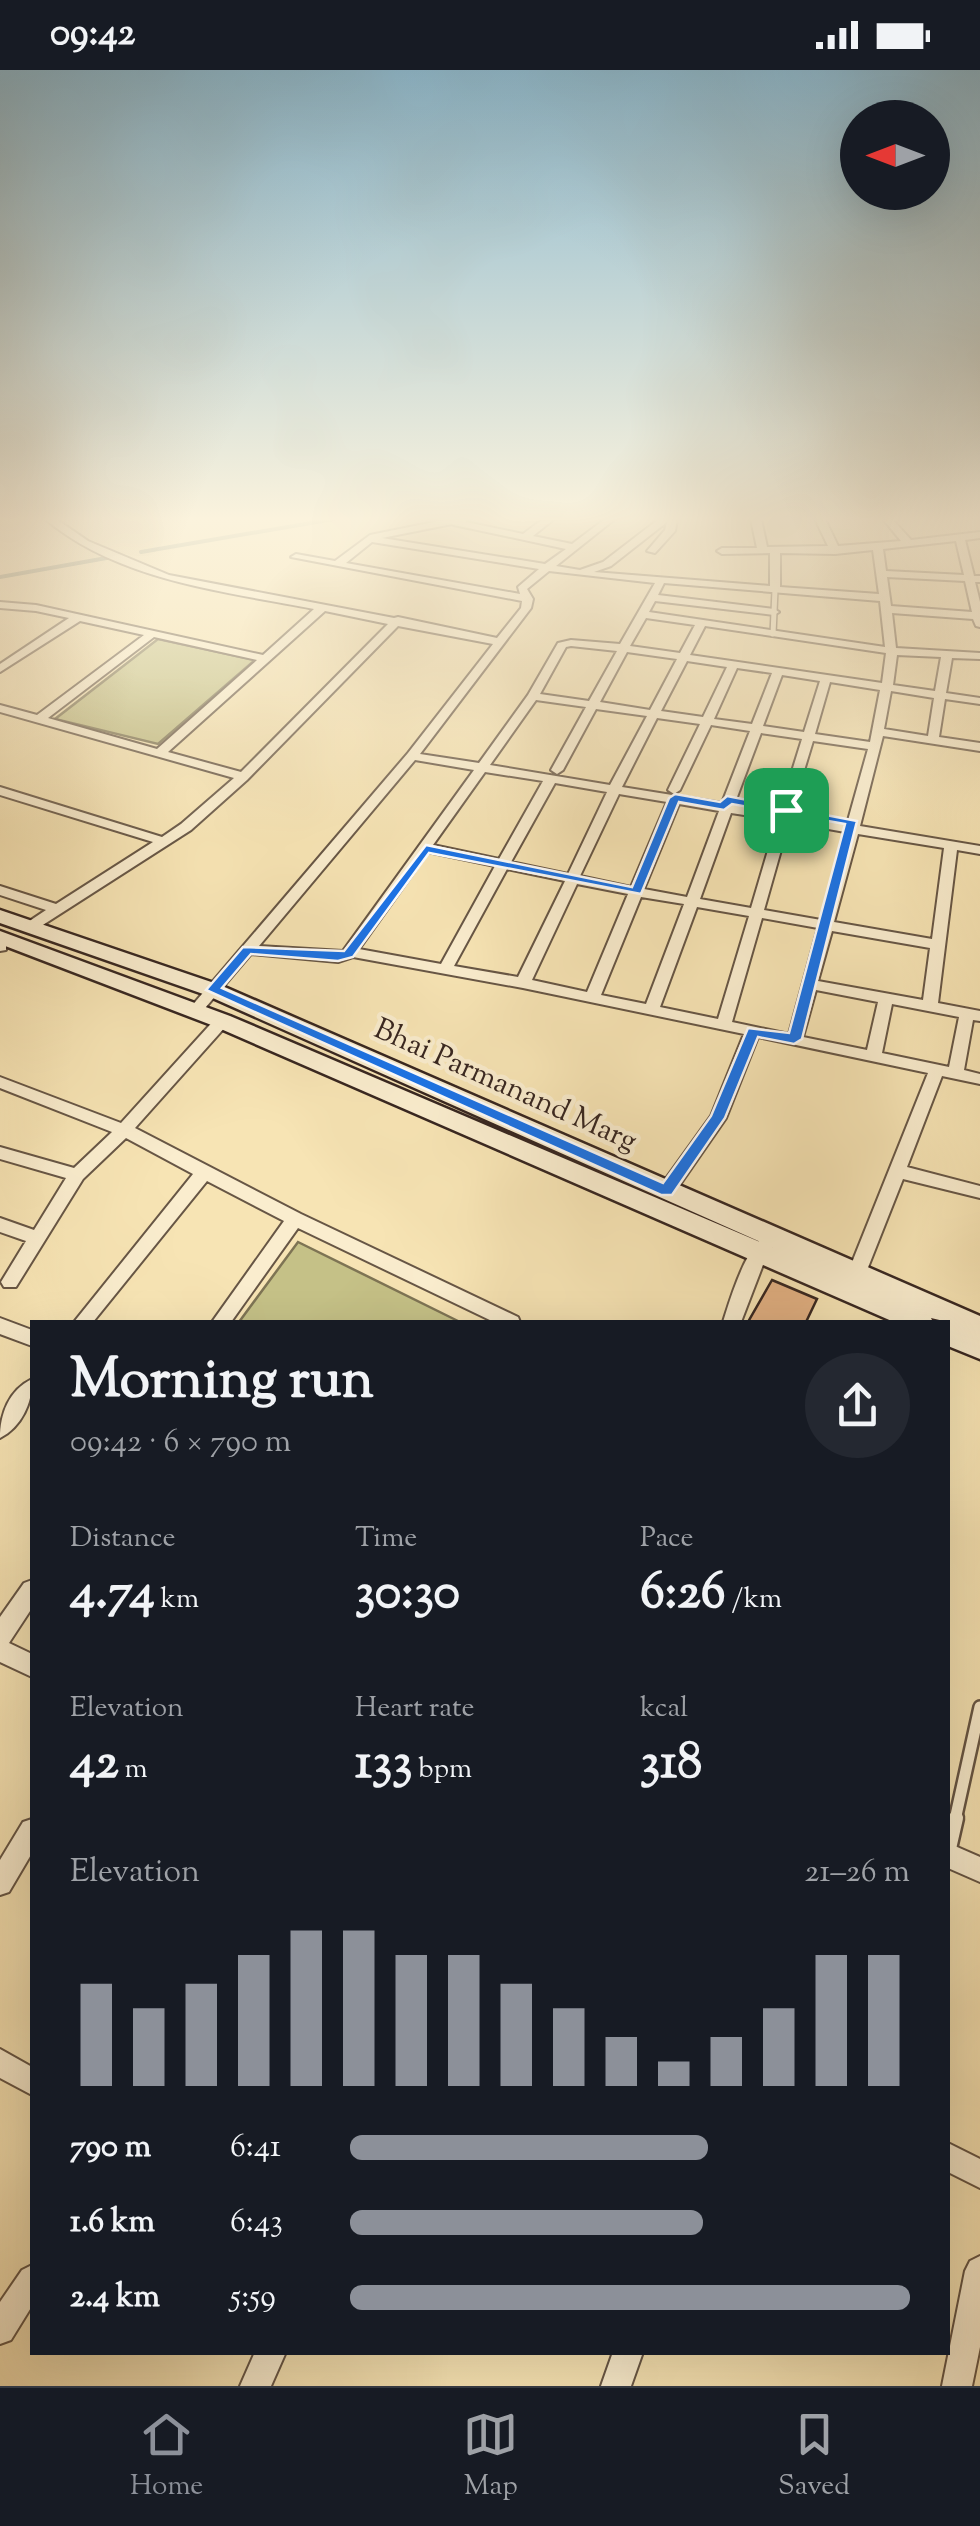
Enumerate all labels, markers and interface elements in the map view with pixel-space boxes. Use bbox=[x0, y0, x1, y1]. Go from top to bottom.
text: 09:42 bbox=[50, 8, 135, 62]
north arrow bbox=[840, 100, 950, 210]
map controls bbox=[840, 100, 950, 210]
pin bbox=[744, 768, 829, 853]
icon: arrive bbox=[759, 783, 814, 838]
street label: Bhai Parmanand Marg bbox=[366, 1009, 644, 1164]
text: Morning run bbox=[70, 1343, 374, 1422]
button: share bbox=[805, 1353, 910, 1458]
text: 09:42 · 6 × 790 m bbox=[70, 1420, 291, 1466]
text: Distance bbox=[70, 1519, 176, 1559]
text: Time bbox=[355, 1519, 417, 1559]
text: Pace bbox=[640, 1519, 694, 1559]
text: 4.74 bbox=[70, 1559, 155, 1631]
text: 30:30 bbox=[355, 1559, 460, 1631]
text: 6:26 bbox=[640, 1559, 726, 1631]
text: km bbox=[155, 1580, 199, 1620]
text: /km bbox=[726, 1580, 782, 1620]
text: Elevation bbox=[70, 1689, 184, 1729]
text: Heart rate bbox=[355, 1689, 475, 1729]
text: kcal bbox=[640, 1689, 688, 1729]
text: 42 bbox=[70, 1729, 119, 1801]
text: 133 bbox=[355, 1729, 412, 1801]
text: 318 bbox=[640, 1729, 702, 1801]
text: m bbox=[119, 1750, 148, 1790]
text: bpm bbox=[412, 1750, 472, 1790]
text: Elevation bbox=[70, 1850, 200, 1896]
text: 21–26 m bbox=[805, 1850, 910, 1896]
text: 790 m bbox=[70, 2125, 151, 2171]
text: 6:41 bbox=[230, 2125, 281, 2171]
text: 1.6 km bbox=[70, 2200, 155, 2246]
text: 6:43 bbox=[230, 2200, 283, 2246]
text: 2.4 km bbox=[70, 2275, 160, 2321]
text: 5:59 bbox=[230, 2275, 276, 2321]
tab: Home bbox=[130, 2407, 203, 2507]
tab: Map bbox=[463, 2407, 518, 2507]
tab: Saved bbox=[778, 2407, 850, 2507]

